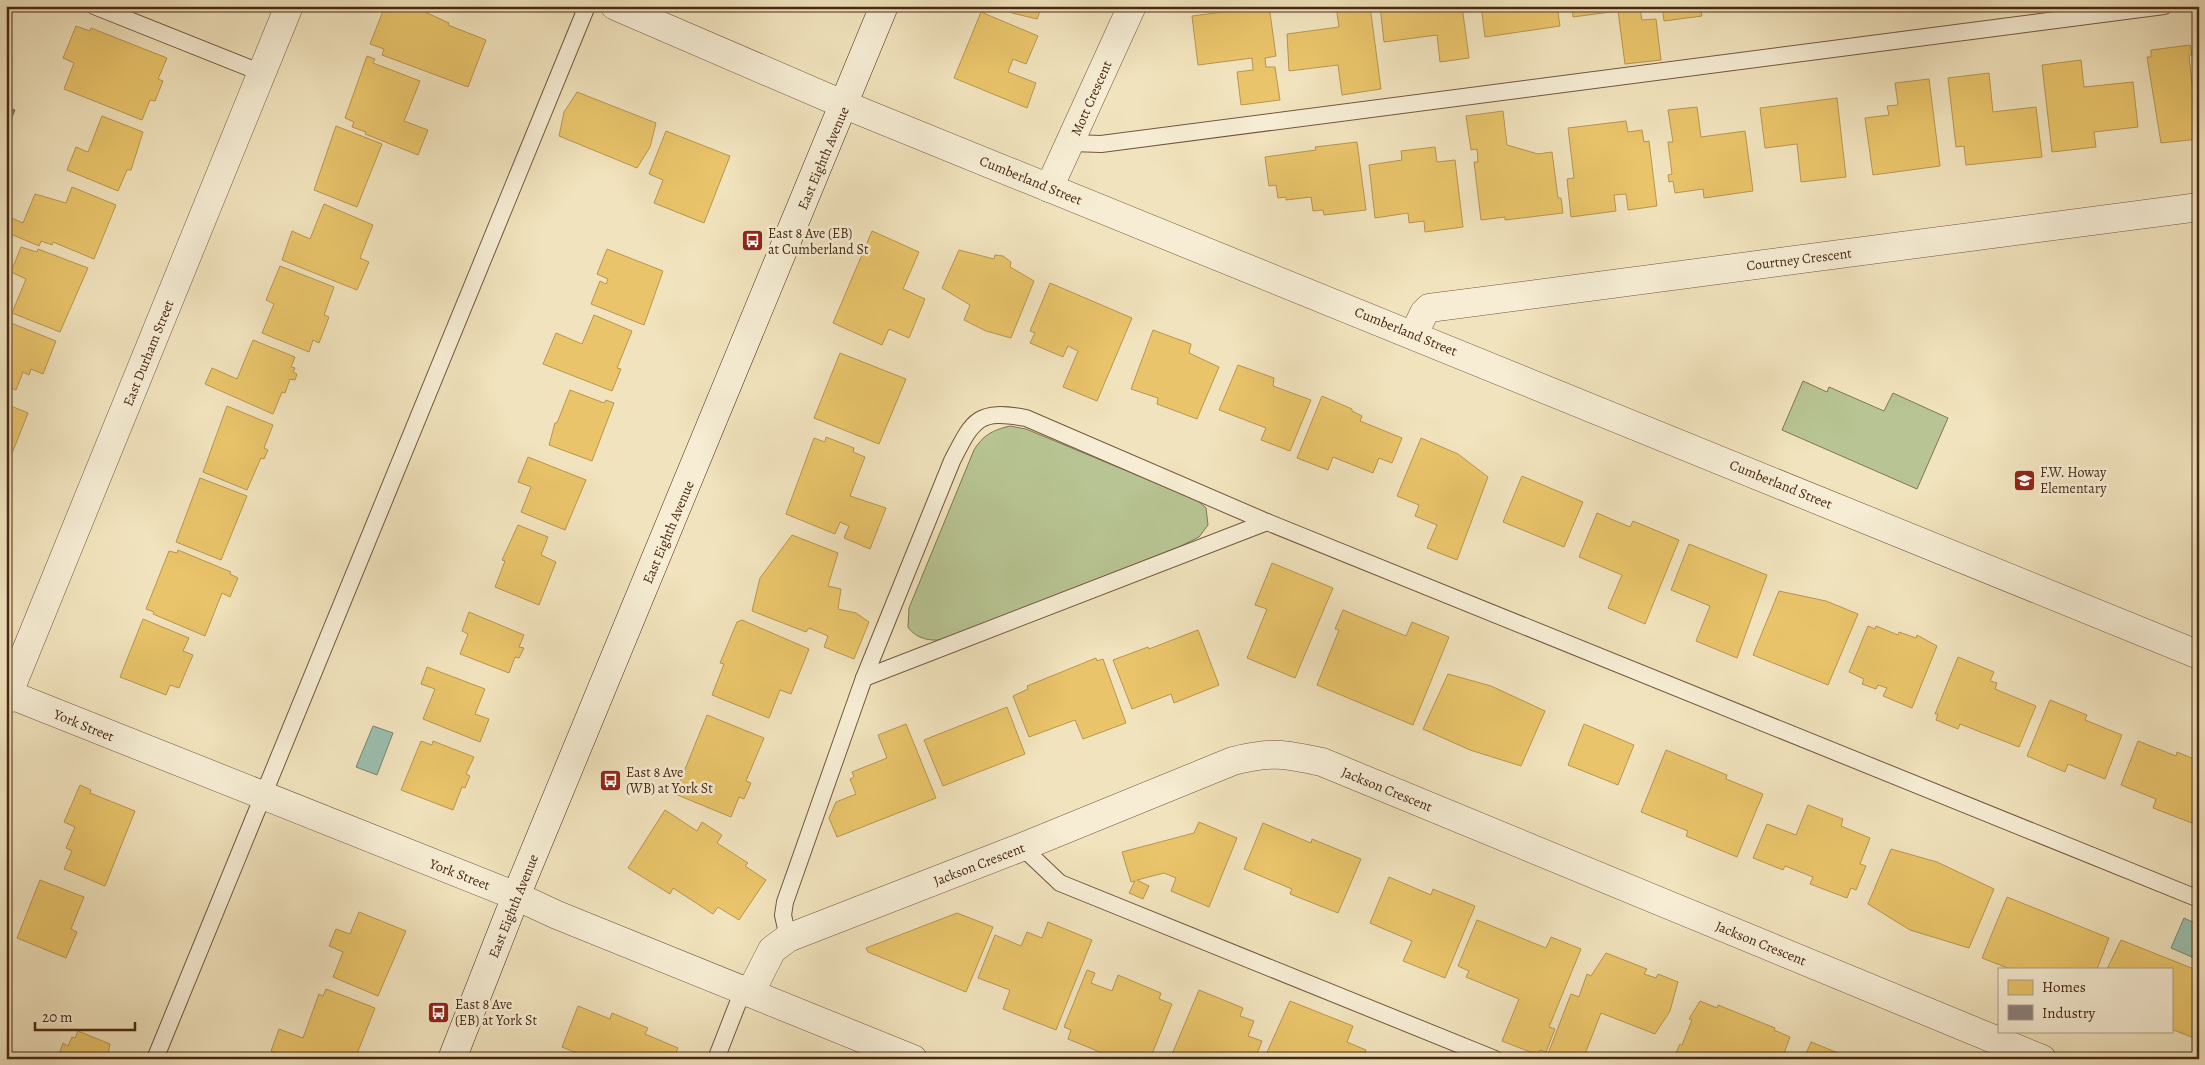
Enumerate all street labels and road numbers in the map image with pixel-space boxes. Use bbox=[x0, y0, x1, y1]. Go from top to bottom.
street label: Mott Crescent bbox=[1066, 57, 1117, 139]
street label: East Eighth Avenue bbox=[793, 104, 854, 213]
street label: Cumberland Street bbox=[977, 151, 1085, 210]
street label: Courtney Crescent bbox=[1745, 244, 1853, 275]
street label: East Durham Street bbox=[118, 297, 179, 409]
street label: Cumberland Street bbox=[1352, 302, 1460, 361]
street label: Cumberland Street bbox=[1727, 455, 1835, 514]
street label: East Eighth Avenue bbox=[638, 478, 699, 587]
street label: York Street bbox=[50, 704, 117, 746]
street label: Jackson Crescent bbox=[1339, 763, 1435, 816]
street label: Jackson Crescent bbox=[931, 838, 1028, 891]
street label: East Eighth Avenue bbox=[484, 851, 543, 961]
street label: York Street bbox=[426, 854, 493, 895]
street label: Jackson Crescent bbox=[1713, 917, 1809, 970]

